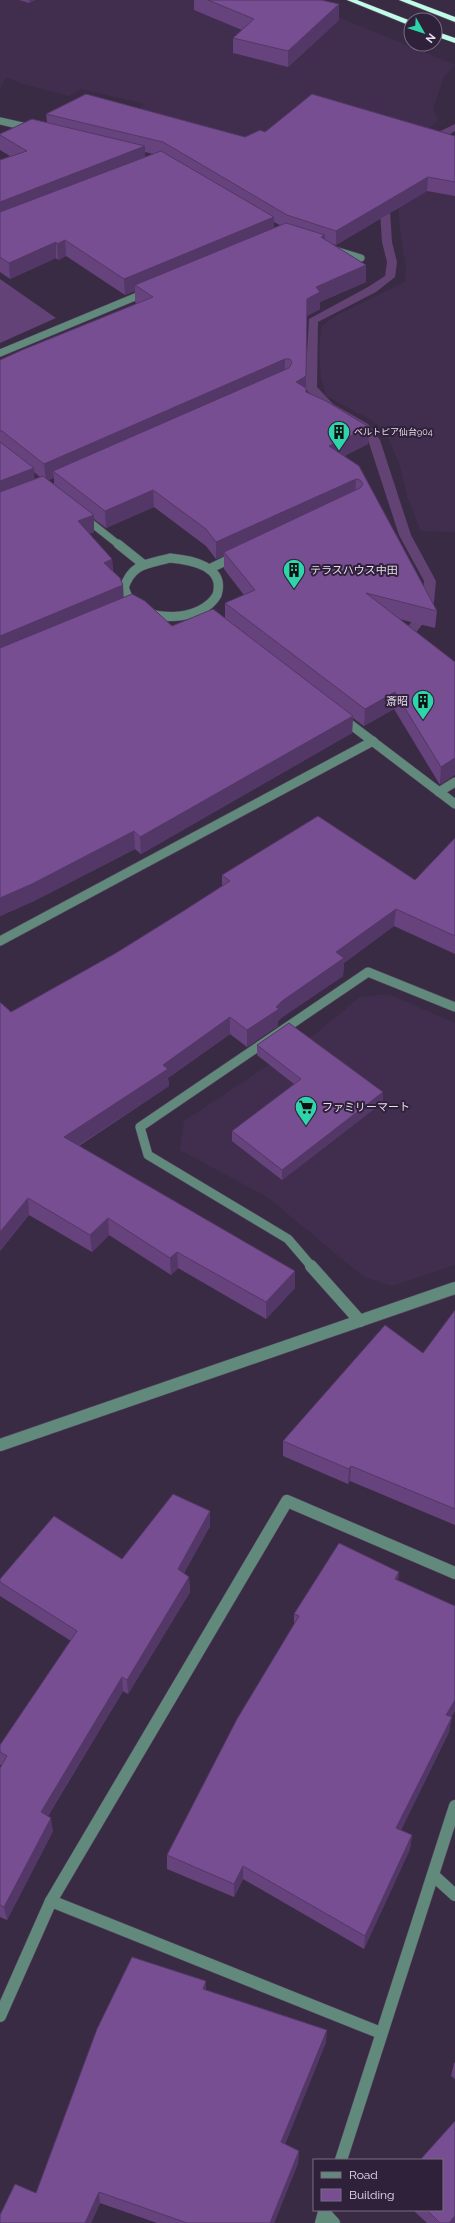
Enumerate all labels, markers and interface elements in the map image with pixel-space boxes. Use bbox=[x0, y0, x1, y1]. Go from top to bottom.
north arrow bbox=[403, 12, 443, 52]
text: N bbox=[423, 31, 438, 45]
building icon: ベルトピア仙台904 bbox=[326, 419, 352, 452]
place label: ベルトピア仙台904 bbox=[354, 427, 433, 437]
building icon: テラスハウス中田 bbox=[281, 557, 307, 590]
place label: テラスハウス中田 bbox=[310, 564, 398, 577]
building icon: 斎昭 bbox=[410, 688, 436, 721]
place label: 斎昭 bbox=[386, 695, 408, 708]
supermarket icon: ファミリーマート bbox=[293, 1094, 319, 1127]
place label: ファミリーマート bbox=[322, 1101, 410, 1114]
legend bbox=[313, 2159, 443, 2211]
text: Road bbox=[349, 2168, 378, 2182]
text: Building bbox=[349, 2188, 395, 2202]

